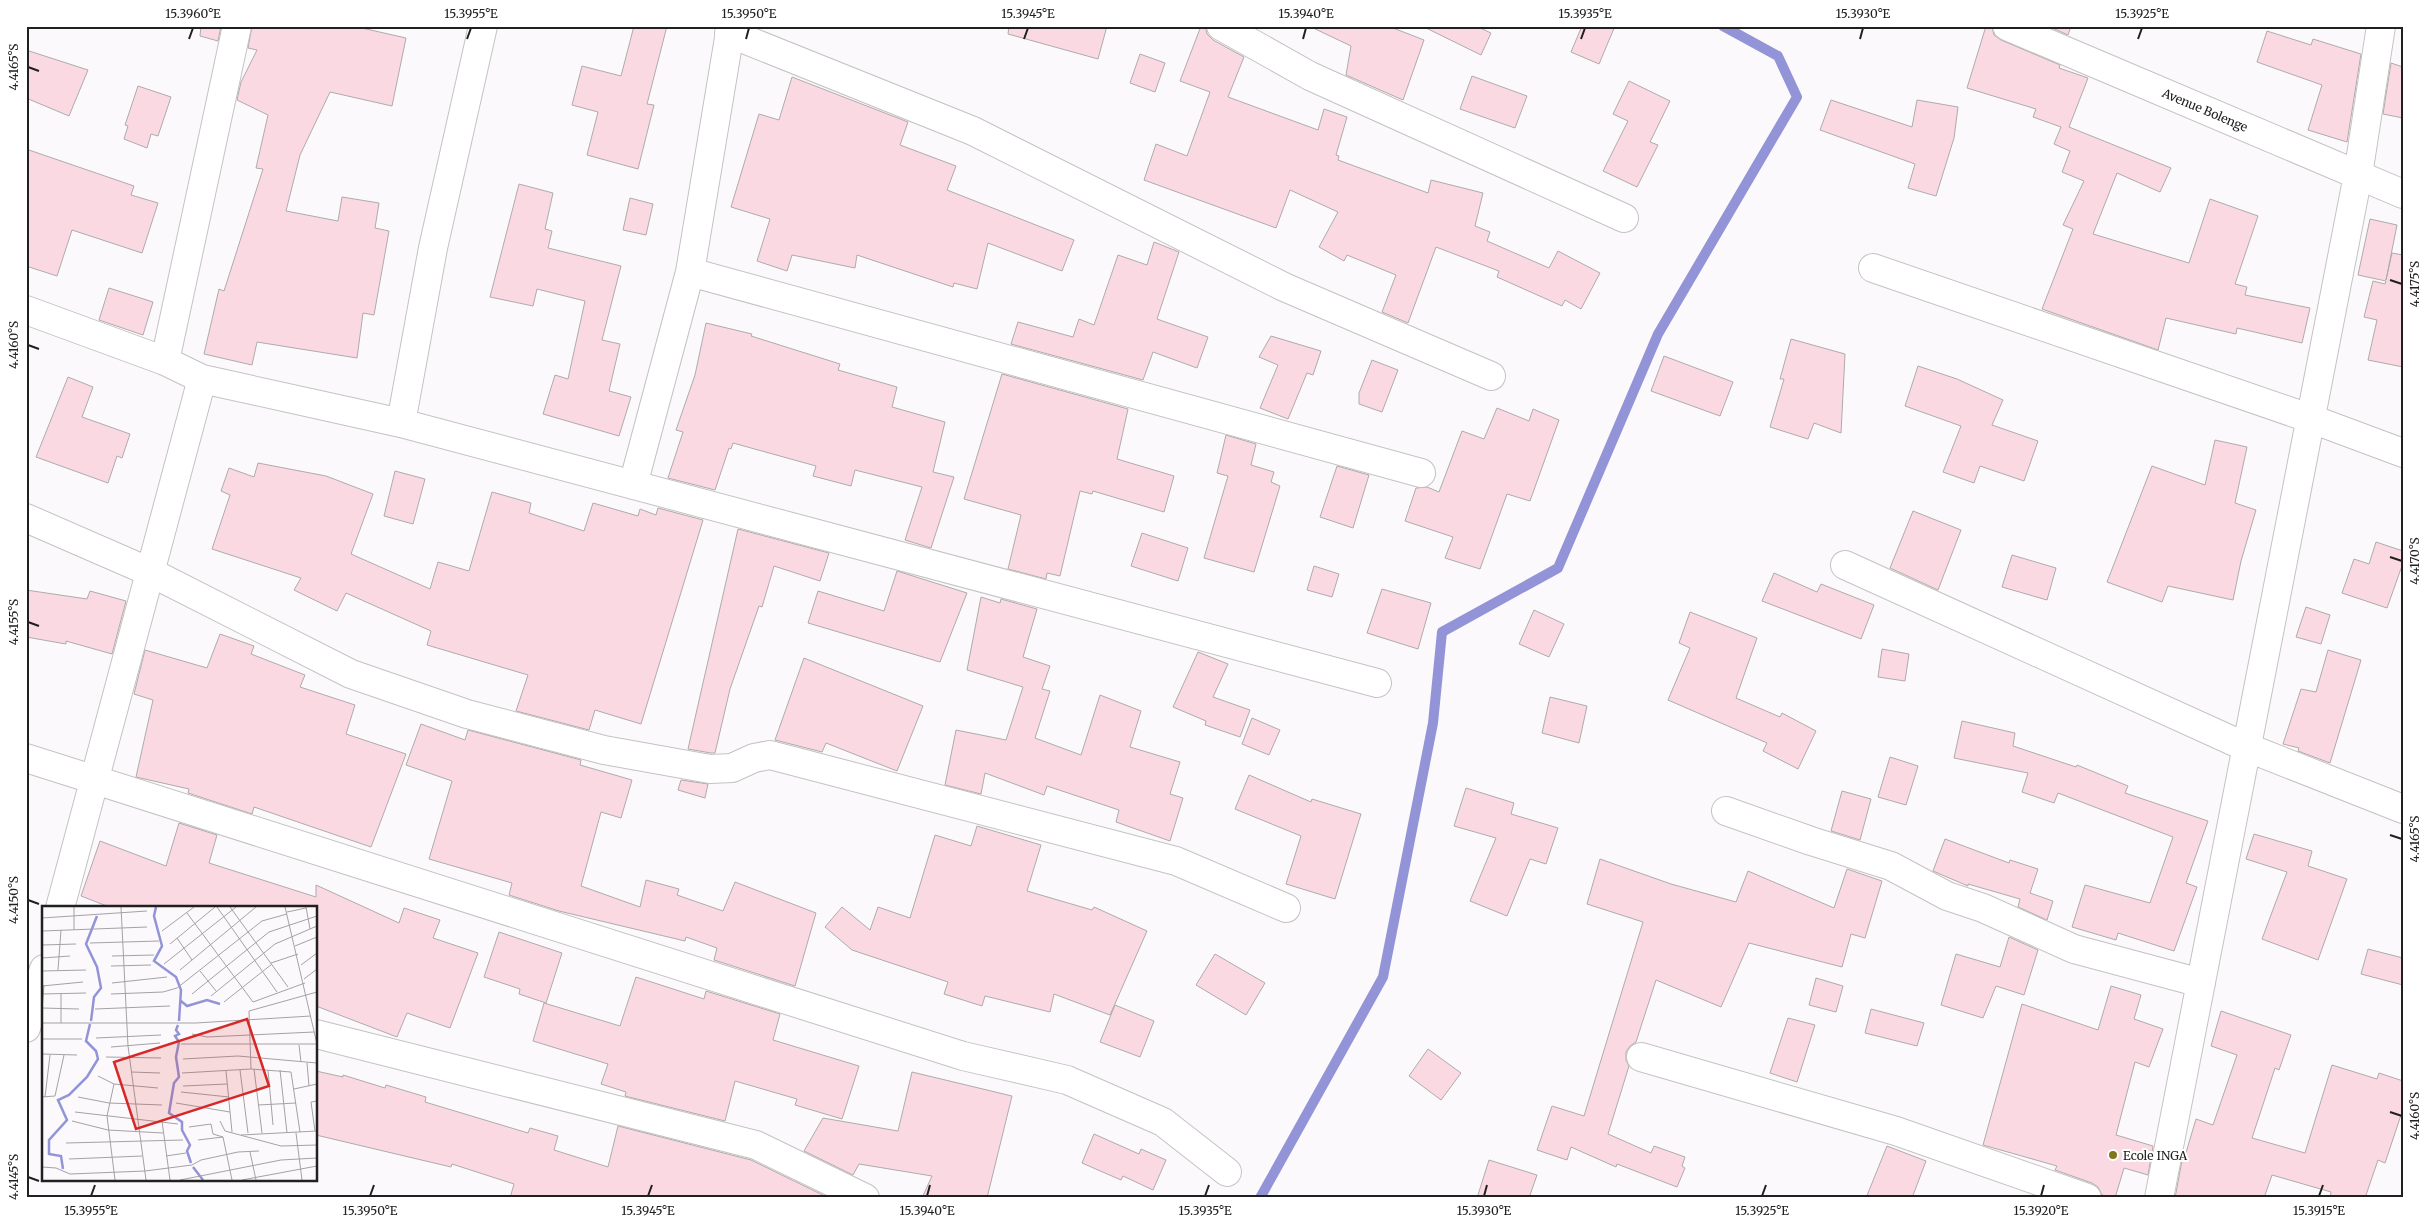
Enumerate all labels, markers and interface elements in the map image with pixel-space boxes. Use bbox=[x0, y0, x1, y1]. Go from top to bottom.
text: 15.3960°E bbox=[165, 6, 221, 21]
text: 15.3955°E bbox=[444, 6, 498, 21]
text: 15.3950°E bbox=[722, 6, 777, 21]
text: 15.3945°E bbox=[1001, 6, 1055, 21]
text: 15.3940°E bbox=[1278, 6, 1334, 21]
text: 15.3935°E bbox=[1559, 6, 1612, 21]
text: 15.3930°E bbox=[1836, 6, 1891, 21]
text: 15.3925°E bbox=[2115, 6, 2169, 21]
text: 4.4165°S bbox=[6, 44, 21, 90]
street label: Avenue Bolenge bbox=[2159, 85, 2250, 135]
text: 4.4175°S bbox=[2407, 261, 2422, 307]
text: 4.4160°S bbox=[6, 321, 21, 369]
text: 4.4170°S bbox=[2407, 537, 2422, 585]
text: 4.4155°S bbox=[6, 599, 21, 645]
text: 4.4165°S bbox=[2407, 816, 2422, 862]
text: 4.4150°S bbox=[6, 876, 21, 924]
inset map bbox=[42, 906, 318, 1182]
text: 4.4160°S bbox=[2407, 1092, 2422, 1140]
place label: Ecole INGA bbox=[2123, 1148, 2188, 1163]
marker: Ecole INGA bbox=[2107, 1149, 2119, 1161]
text: 4.4145°S bbox=[6, 1154, 21, 1200]
text: 15.3955°E bbox=[64, 1203, 118, 1218]
text: 15.3950°E bbox=[343, 1203, 398, 1218]
text: 15.3945°E bbox=[621, 1203, 675, 1218]
text: 15.3940°E bbox=[899, 1203, 955, 1218]
text: 15.3935°E bbox=[1179, 1203, 1232, 1218]
text: 15.3930°E bbox=[1457, 1203, 1512, 1218]
text: 15.3925°E bbox=[1735, 1203, 1789, 1218]
text: 15.3920°E bbox=[2014, 1203, 2069, 1218]
text: 15.3915°E bbox=[2293, 1203, 2345, 1218]

